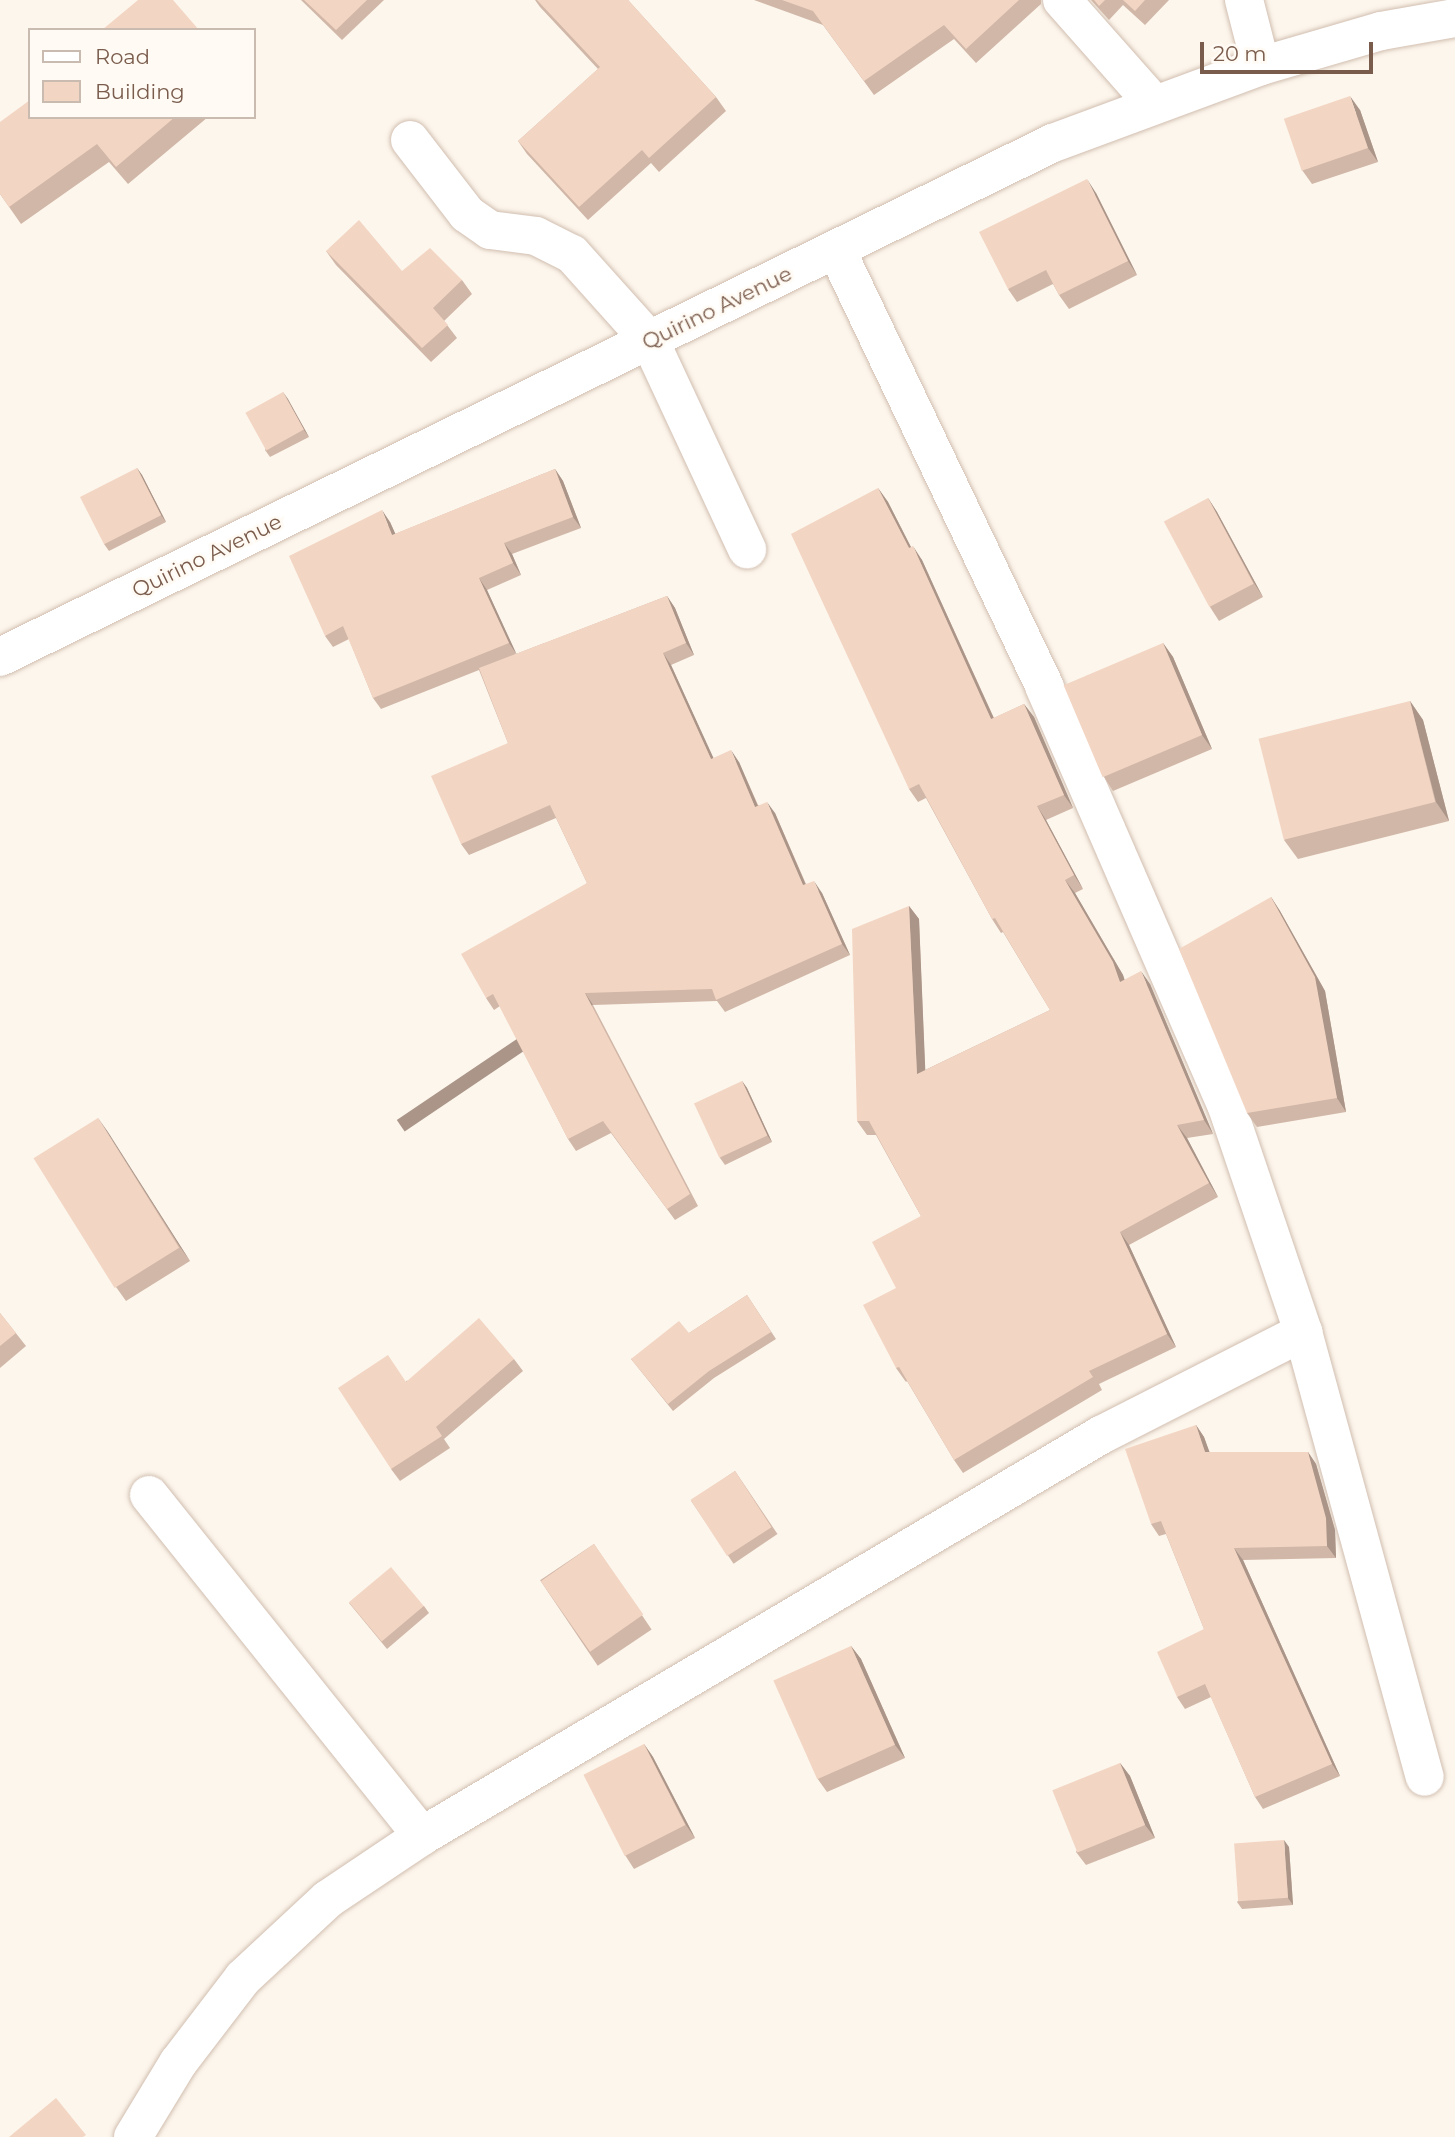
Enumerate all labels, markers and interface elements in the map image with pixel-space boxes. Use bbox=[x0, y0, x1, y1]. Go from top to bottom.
legend bbox=[28, 28, 256, 119]
scale bar bbox=[1203, 28, 1376, 72]
text: 20 m bbox=[1213, 41, 1267, 66]
text: Road bbox=[95, 44, 150, 69]
text: Building bbox=[95, 79, 185, 104]
street label: Quirino Avenue bbox=[638, 261, 796, 355]
street label: Quirino Avenue bbox=[128, 509, 286, 603]

